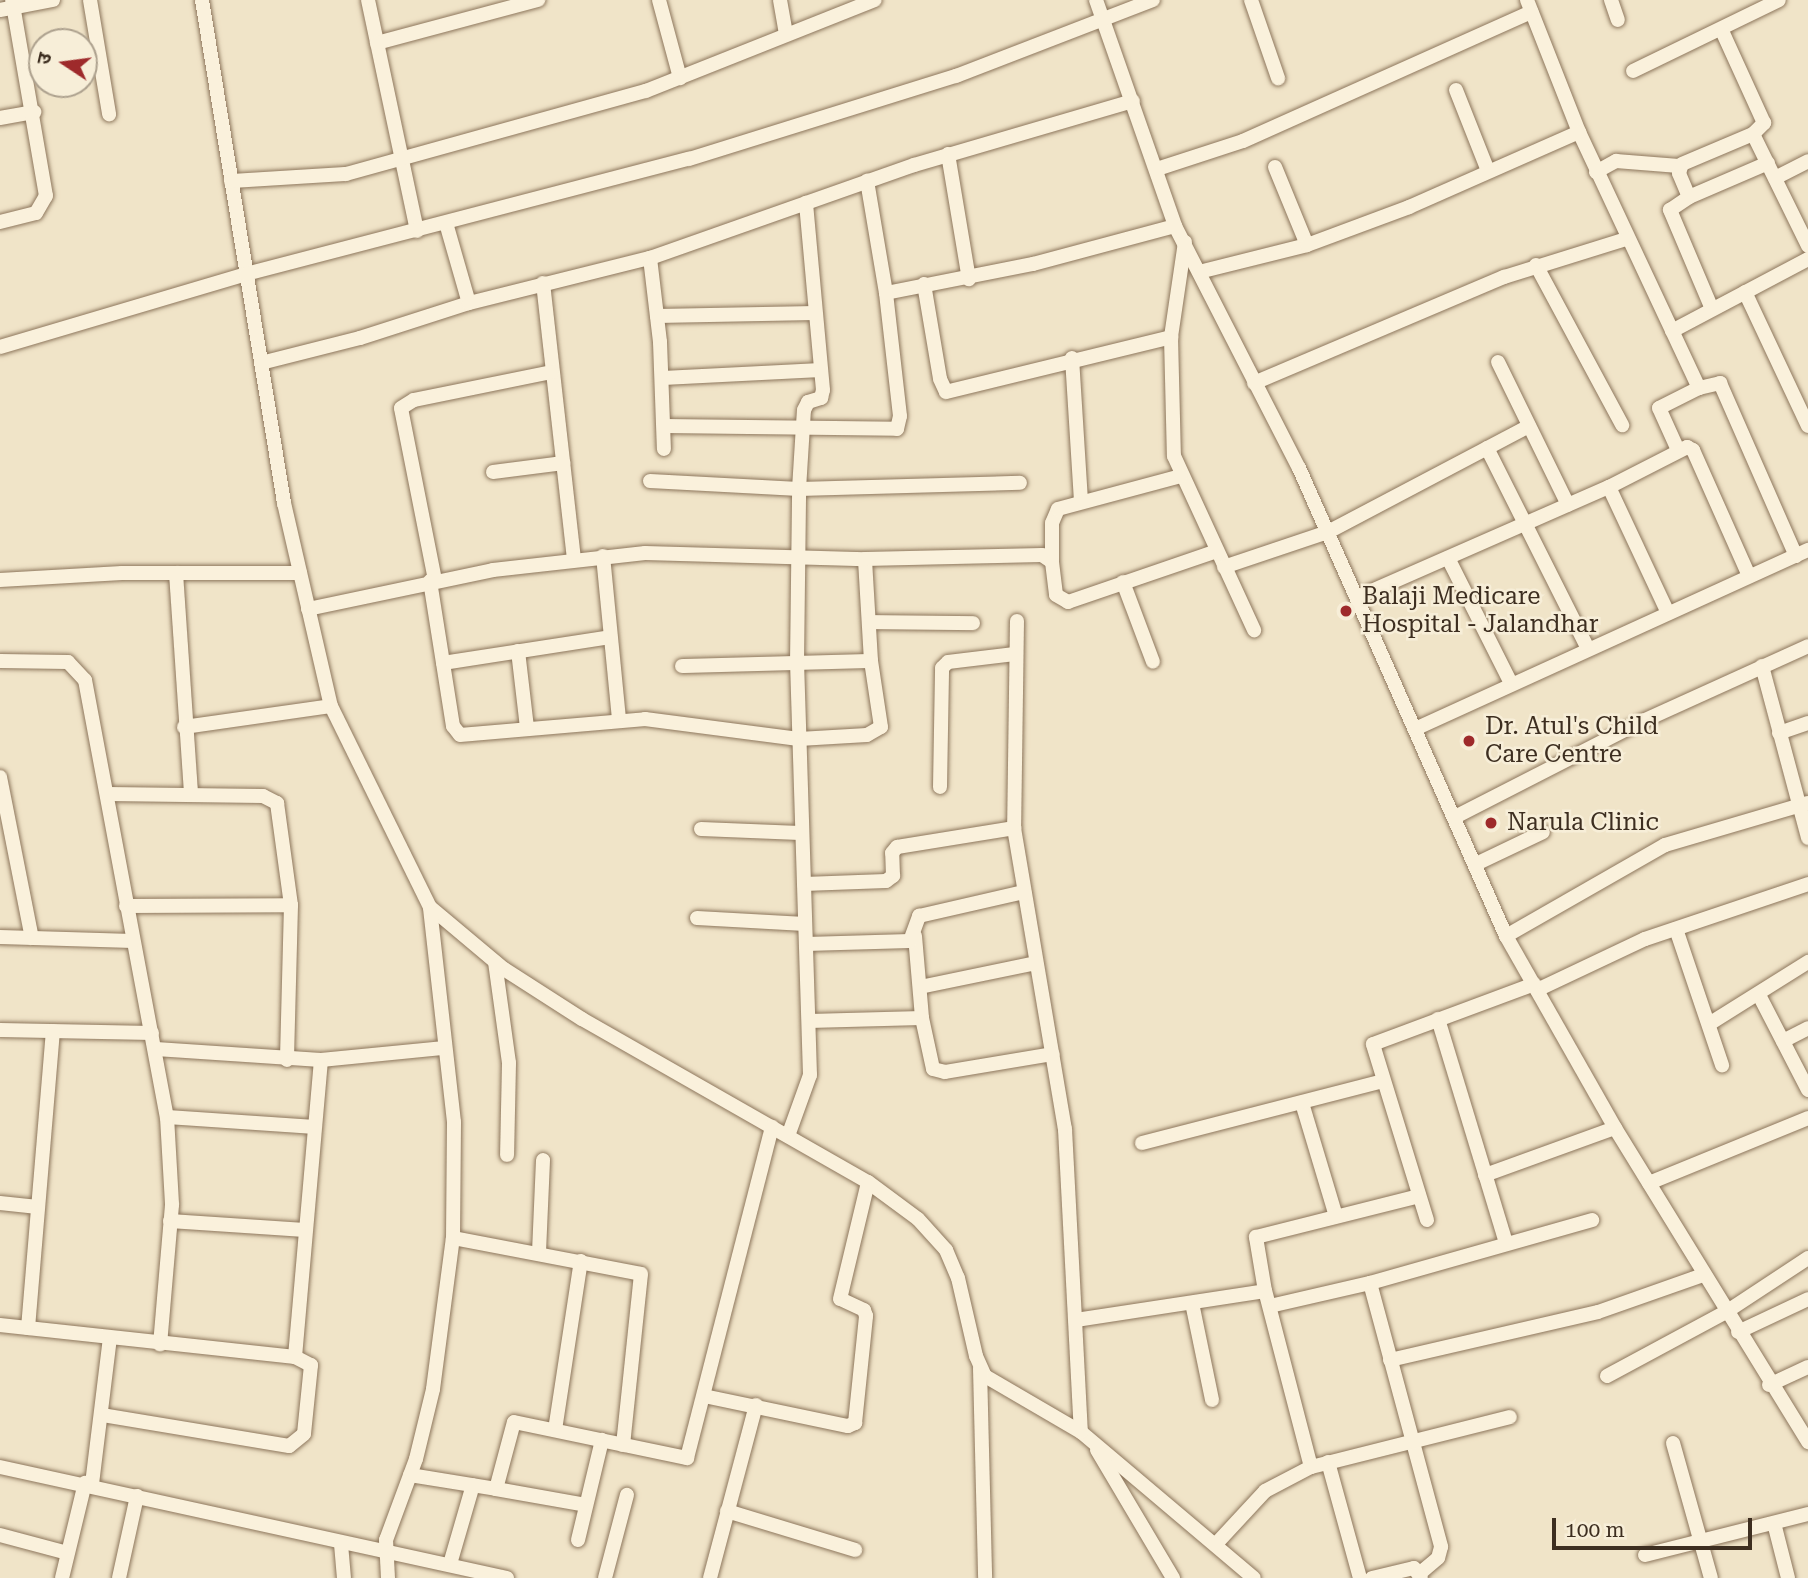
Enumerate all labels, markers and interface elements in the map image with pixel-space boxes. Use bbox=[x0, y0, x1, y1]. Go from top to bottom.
north arrow bbox=[28, 28, 98, 98]
text: उ bbox=[32, 51, 56, 67]
place label: Balaji Medicare Hospital - Jalandhar bbox=[1362, 583, 1599, 639]
marker: Balaji Medicare Hospital - Jalandhar bbox=[1336, 601, 1356, 621]
place label: Dr. Atul's Child Care Centre bbox=[1485, 713, 1658, 769]
marker: Dr. Atul's Child Care Centre bbox=[1459, 731, 1479, 751]
place label: Narula Clinic bbox=[1507, 809, 1659, 837]
marker: Narula Clinic bbox=[1481, 813, 1501, 833]
scale bar bbox=[1556, 1504, 1756, 1548]
text: 100 m bbox=[1565, 1518, 1625, 1542]

